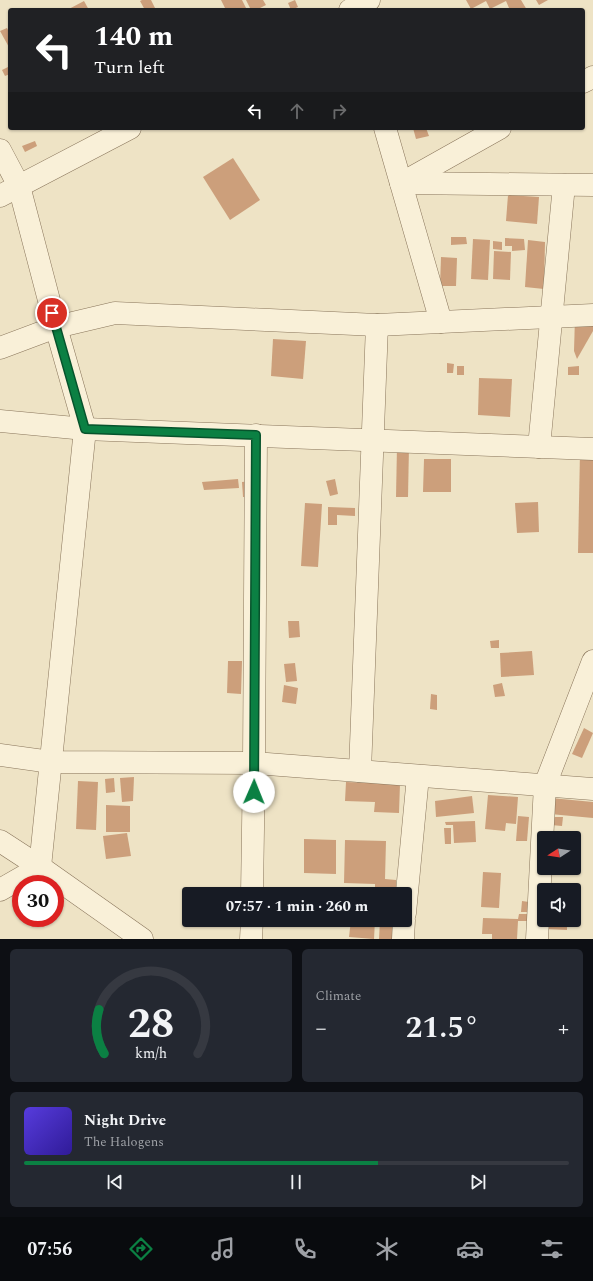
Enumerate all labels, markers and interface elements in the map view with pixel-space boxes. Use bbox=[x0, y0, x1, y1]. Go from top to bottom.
text: 140 m bbox=[94, 15, 173, 58]
icon: left bbox=[28, 24, 80, 76]
text: Turn left bbox=[94, 54, 165, 81]
icon: left bbox=[244, 100, 266, 122]
icon: ahead bbox=[286, 100, 308, 122]
icon: right bbox=[328, 100, 350, 122]
pin bbox=[35, 296, 69, 330]
icon: arrive bbox=[41, 302, 63, 324]
position arrow bbox=[233, 771, 275, 813]
north arrow bbox=[537, 831, 581, 875]
map controls bbox=[537, 831, 581, 927]
speed limit sign: 30 bbox=[12, 875, 64, 927]
button: sound bbox=[537, 883, 581, 927]
text: 07:57 · 1 min · 260 m bbox=[226, 895, 368, 918]
text: Climate bbox=[316, 986, 361, 1006]
text: 28 bbox=[127, 992, 174, 1055]
text: 21.5° bbox=[405, 1005, 479, 1051]
text: − bbox=[316, 1012, 327, 1045]
text: + bbox=[558, 1012, 569, 1045]
text: km/h bbox=[135, 1042, 167, 1064]
text: Night Drive bbox=[84, 1109, 166, 1132]
text: The Halogens bbox=[84, 1132, 164, 1152]
icon: previous bbox=[104, 1171, 126, 1193]
icon: pause bbox=[285, 1171, 307, 1193]
icon: next bbox=[467, 1171, 489, 1193]
icon: directions bbox=[127, 1235, 155, 1263]
icon: music bbox=[209, 1235, 237, 1263]
icon: phone bbox=[291, 1235, 319, 1263]
icon: climate bbox=[373, 1235, 401, 1263]
icon: car bbox=[456, 1235, 484, 1263]
icon: filters bbox=[538, 1235, 566, 1263]
text: 07:56 bbox=[27, 1236, 72, 1263]

